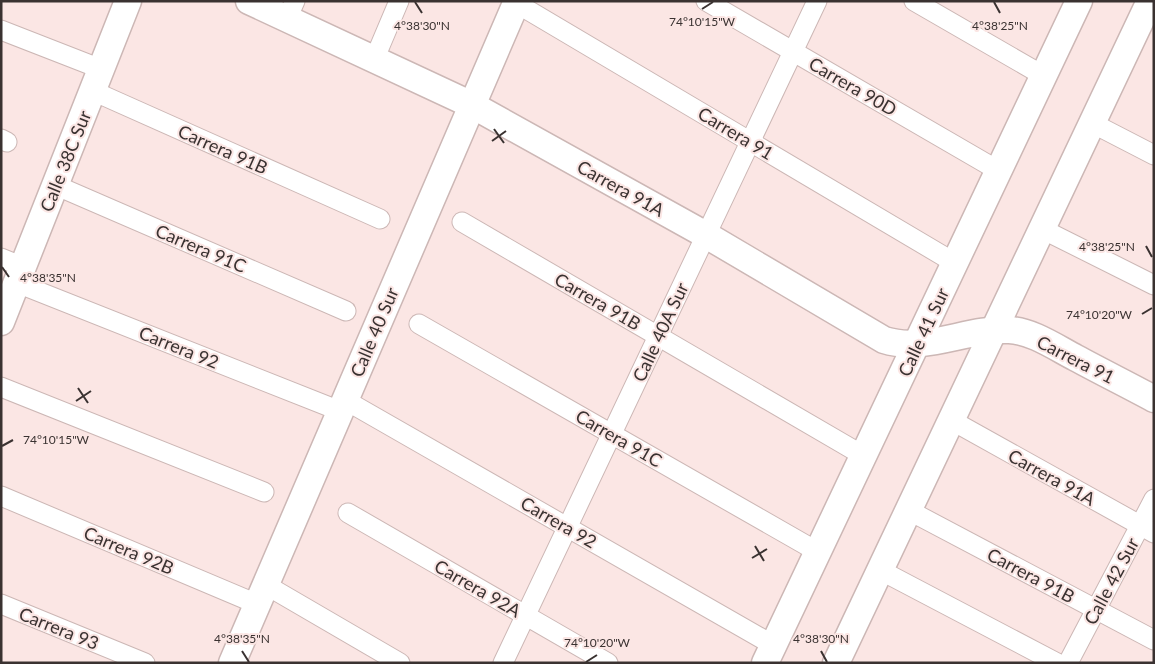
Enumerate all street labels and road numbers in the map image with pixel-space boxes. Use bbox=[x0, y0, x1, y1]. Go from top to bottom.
street label: Carrera 90D bbox=[805, 52, 901, 120]
street label: Carrera 91 bbox=[694, 102, 778, 164]
street label: Calle 38C Sur bbox=[35, 107, 95, 215]
street label: Carrera 91B bbox=[175, 119, 271, 179]
street label: Carrera 91A bbox=[574, 155, 669, 221]
street label: Carrera 91C bbox=[152, 219, 250, 277]
street label: Carrera 91B bbox=[551, 268, 645, 334]
street label: Calle 40A Sur bbox=[627, 279, 693, 385]
street label: Calle 40 Sur bbox=[345, 283, 403, 380]
street label: Calle 41 Sur bbox=[893, 284, 953, 380]
street label: Carrera 92 bbox=[136, 321, 222, 373]
street label: Carrera 91 bbox=[1034, 330, 1118, 388]
street label: Carrera 91C bbox=[572, 404, 666, 472]
street label: Carrera 91A bbox=[1005, 444, 1100, 510]
street label: Carrera 92 bbox=[517, 491, 601, 553]
street label: Carrera 92B bbox=[81, 521, 177, 579]
street label: Calle 42 Sur bbox=[1079, 533, 1143, 628]
street label: Carrera 91B bbox=[984, 543, 1078, 607]
street label: Carrera 92A bbox=[431, 554, 526, 622]
street label: Carrera 93 bbox=[16, 602, 102, 654]

